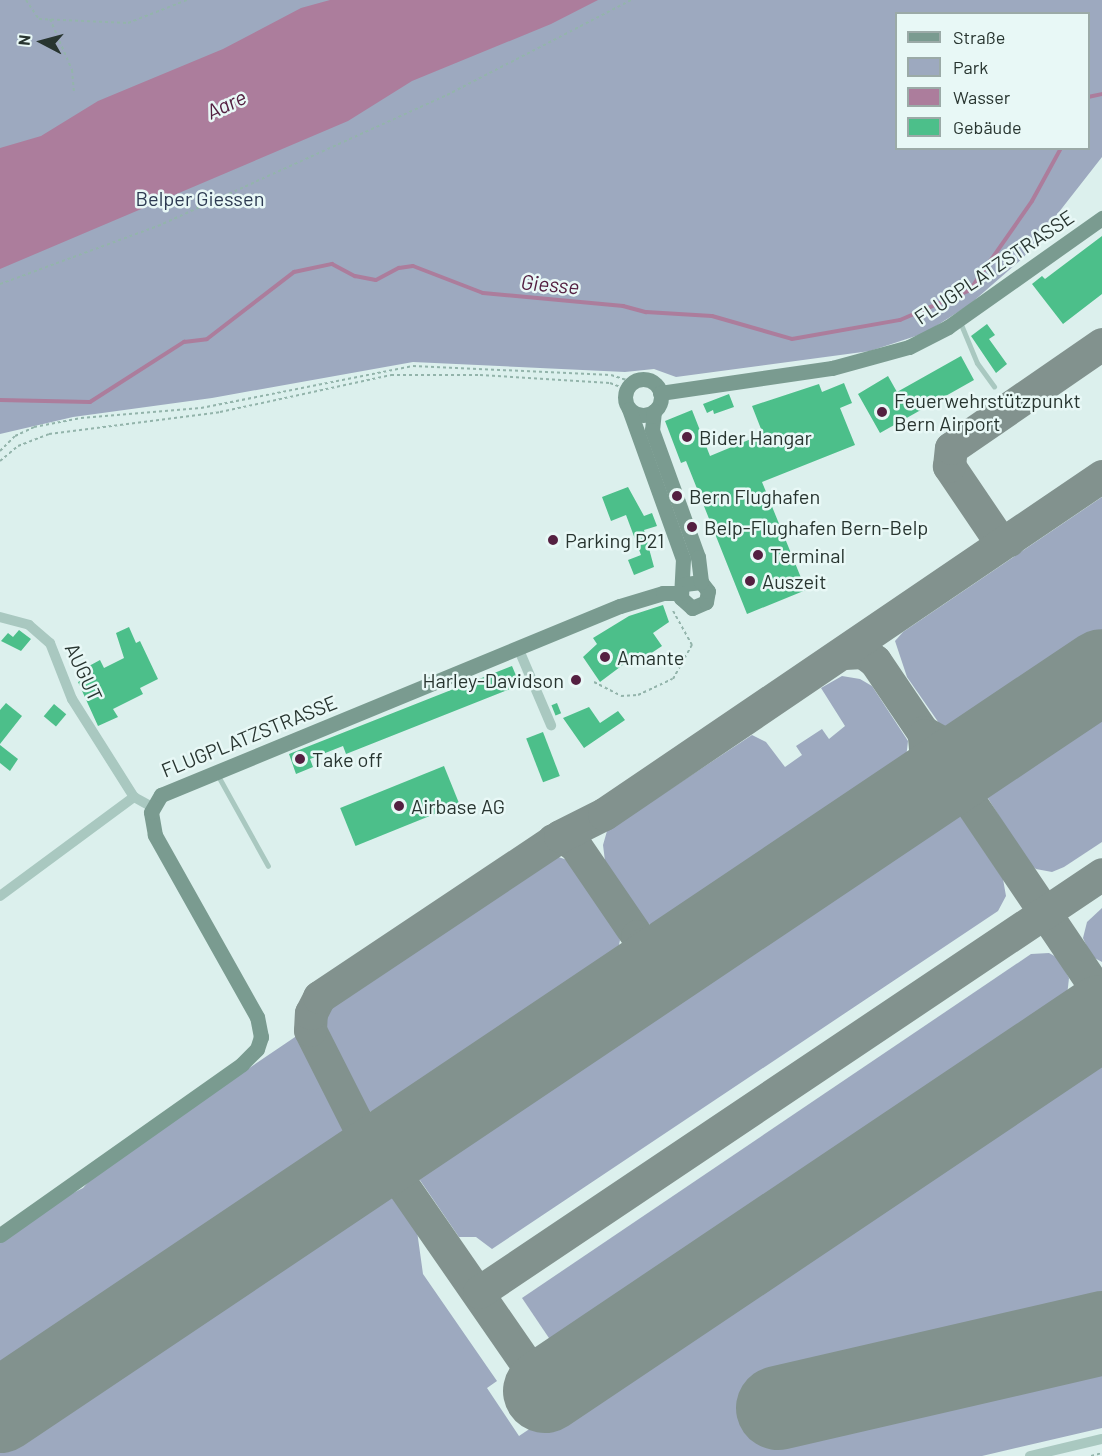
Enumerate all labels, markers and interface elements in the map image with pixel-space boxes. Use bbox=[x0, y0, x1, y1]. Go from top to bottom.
north arrow bbox=[12, 12, 72, 72]
legend bbox=[895, 12, 1090, 150]
text: Straße bbox=[953, 26, 1005, 48]
text: N bbox=[14, 34, 34, 46]
text: Park bbox=[953, 56, 988, 78]
water label: Aare bbox=[202, 84, 250, 124]
text: Wasser bbox=[953, 86, 1010, 108]
text: Gebäude bbox=[953, 116, 1022, 138]
park label: Belper Giessen bbox=[136, 186, 264, 210]
street label: FLUGPLATZSTRASSE bbox=[910, 205, 1078, 329]
water label: Giesse bbox=[520, 269, 580, 299]
place label: Feuerwehrstützpunkt Bern Airport bbox=[894, 388, 1081, 435]
marker: Feuerwehrstützpunkt Bern Airport bbox=[875, 405, 889, 419]
place label: Bider Hangar bbox=[699, 425, 812, 449]
marker: Bider Hangar bbox=[680, 430, 694, 444]
place label: Bern Flughafen bbox=[689, 484, 820, 508]
marker: Bern Flughafen bbox=[670, 489, 684, 503]
place label: Belp-Flughafen Bern-Belp bbox=[704, 515, 928, 539]
marker: Belp-Flughafen Bern-Belp bbox=[685, 520, 699, 534]
place label: Parking P21 bbox=[565, 528, 664, 552]
marker: Parking P21 bbox=[546, 533, 560, 547]
place label: Terminal bbox=[770, 543, 845, 567]
marker: Terminal bbox=[751, 548, 765, 562]
place label: Auszeit bbox=[762, 569, 826, 593]
marker: Auszeit bbox=[743, 574, 757, 588]
street label: AUGUT bbox=[60, 639, 108, 705]
place label: Amante bbox=[617, 645, 684, 669]
marker: Amante bbox=[598, 650, 612, 664]
place label: Harley-Davidson bbox=[423, 668, 564, 692]
marker: Harley-Davidson bbox=[569, 673, 583, 687]
street label: FLUGPLATZSTRASSE bbox=[158, 690, 340, 782]
place label: Take off bbox=[312, 747, 383, 771]
marker: Take off bbox=[293, 752, 307, 766]
place label: Airbase AG bbox=[411, 794, 505, 818]
marker: Airbase AG bbox=[392, 799, 406, 813]

